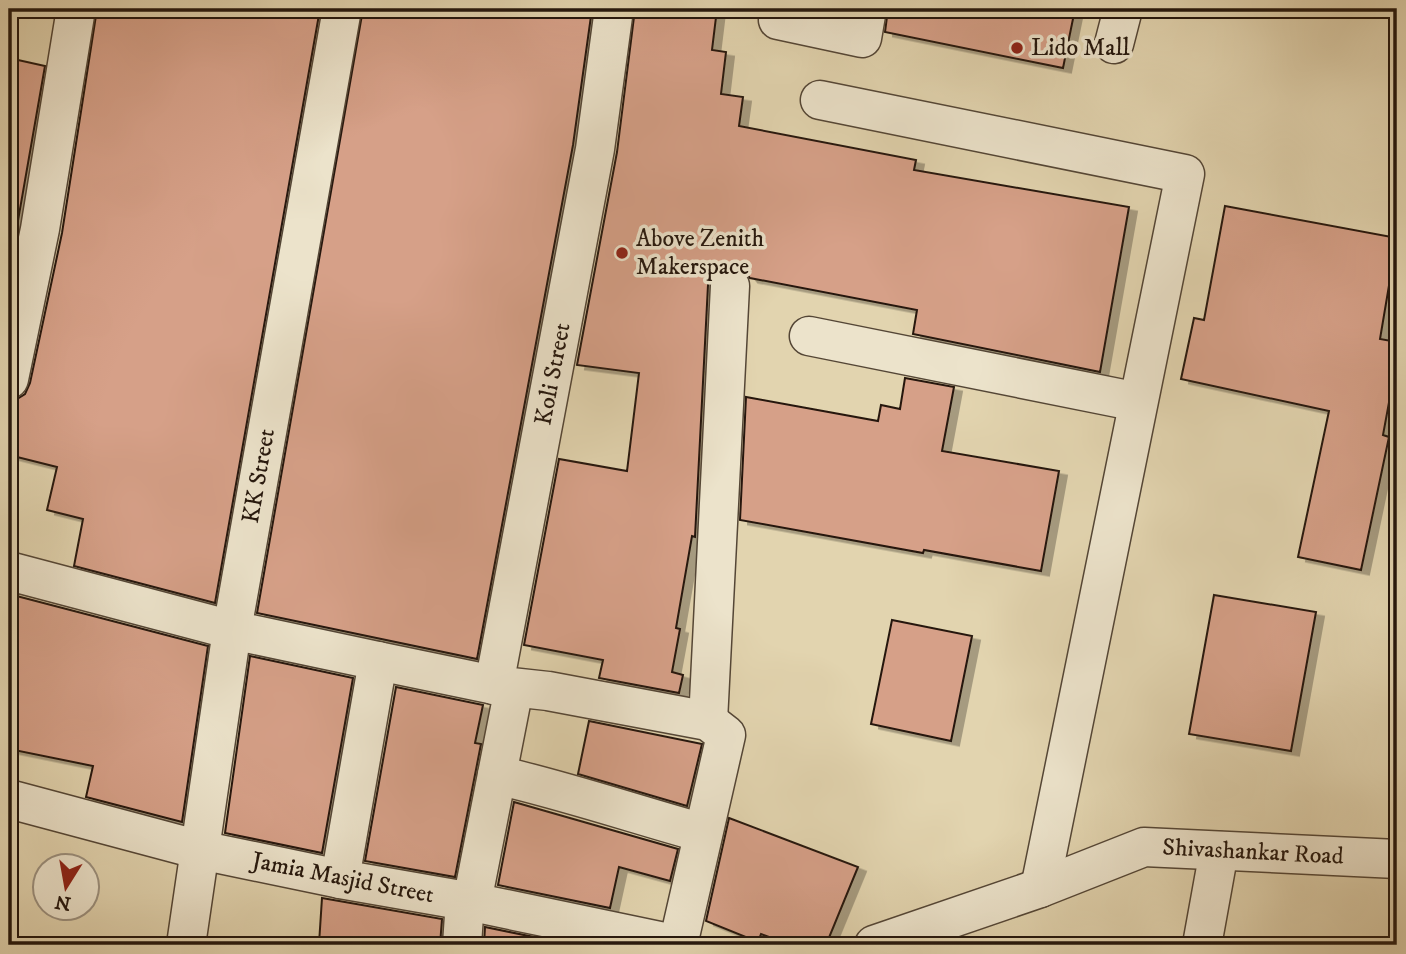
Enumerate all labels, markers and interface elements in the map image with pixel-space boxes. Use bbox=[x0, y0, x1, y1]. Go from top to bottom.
place label: Lido Mall bbox=[1031, 33, 1131, 63]
marker: Lido Mall bbox=[1009, 40, 1025, 56]
place label: Above Zenith Makerspace bbox=[636, 224, 764, 282]
marker: Above Zenith Makerspace bbox=[614, 245, 630, 261]
street label: Koli Street bbox=[528, 320, 578, 428]
street label: KK Street bbox=[236, 426, 282, 526]
street label: Shivashankar Road bbox=[1162, 832, 1344, 872]
street label: Jamia Masjid Street bbox=[247, 845, 437, 910]
north arrow bbox=[32, 852, 102, 922]
text: N bbox=[53, 889, 73, 915]

